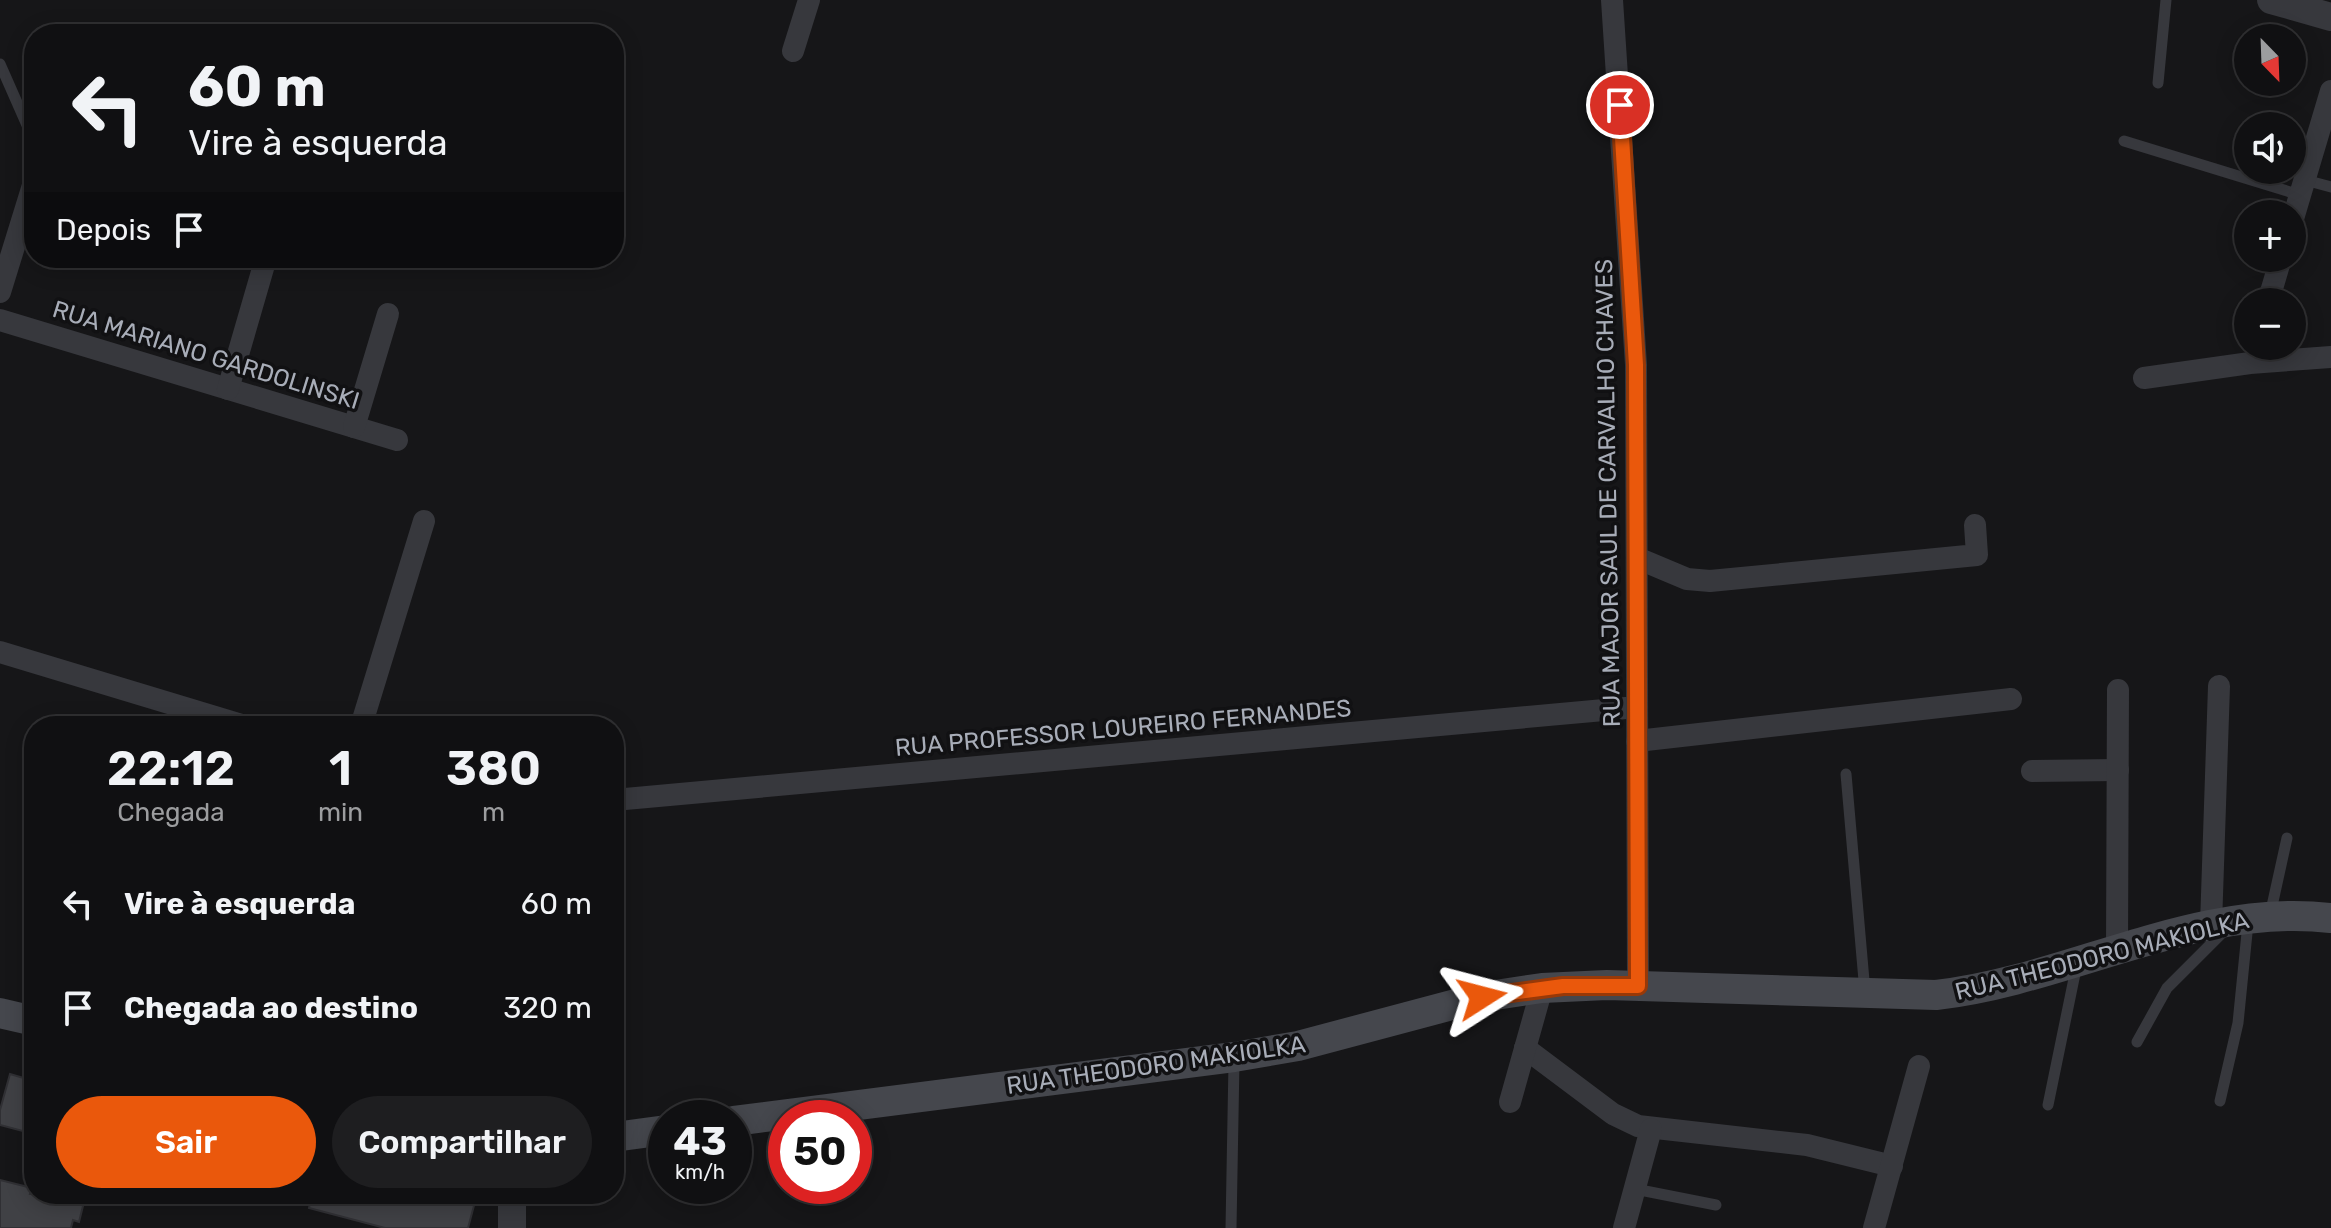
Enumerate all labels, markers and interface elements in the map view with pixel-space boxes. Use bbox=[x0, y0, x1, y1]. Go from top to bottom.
north arrow bbox=[2234, 24, 2306, 96]
map controls bbox=[2234, 24, 2306, 360]
text: 60 m bbox=[188, 54, 326, 120]
icon: left bbox=[56, 56, 160, 160]
pin bbox=[1586, 71, 1654, 139]
icon: arrive bbox=[1598, 83, 1642, 127]
button: sound bbox=[2234, 112, 2306, 184]
text: Vire à esquerda bbox=[188, 121, 448, 164]
button: + bbox=[2234, 200, 2306, 272]
icon: arrive bbox=[167, 208, 211, 252]
text: Depois bbox=[56, 212, 151, 248]
street label: RUA MAJOR SAUL DE CARVALHO CHAVES bbox=[1590, 259, 1626, 727]
button: − bbox=[2234, 288, 2306, 360]
street label: RUA MARIANO GARDOLINSKI bbox=[49, 295, 363, 415]
street label: RUA PROFESSOR LOUREIRO FERNANDES bbox=[894, 694, 1352, 762]
text: 22:12 bbox=[107, 740, 235, 797]
text: 1 bbox=[329, 740, 352, 797]
text: 380 bbox=[446, 740, 541, 797]
text: Chegada bbox=[117, 797, 225, 828]
text: min bbox=[318, 797, 363, 828]
text: m bbox=[482, 797, 505, 828]
icon: left bbox=[56, 882, 100, 926]
text: Vire à esquerda bbox=[124, 886, 355, 922]
text: 60 m bbox=[521, 886, 592, 922]
street label: RUA THEODORO MAKIOLKA bbox=[1952, 906, 2252, 1006]
position arrow bbox=[1440, 955, 1524, 1039]
icon: arrive bbox=[56, 986, 100, 1030]
text: Chegada ao destino bbox=[124, 990, 418, 1026]
text: 320 m bbox=[503, 990, 592, 1026]
street label: RUA THEODORO MAKIOLKA bbox=[1005, 1030, 1307, 1100]
button: Sair bbox=[56, 1096, 316, 1188]
button: Compartilhar bbox=[332, 1096, 592, 1188]
speed limit sign: 50 bbox=[768, 1100, 872, 1204]
text: 43 bbox=[673, 1118, 727, 1165]
text: km/h bbox=[675, 1160, 725, 1184]

